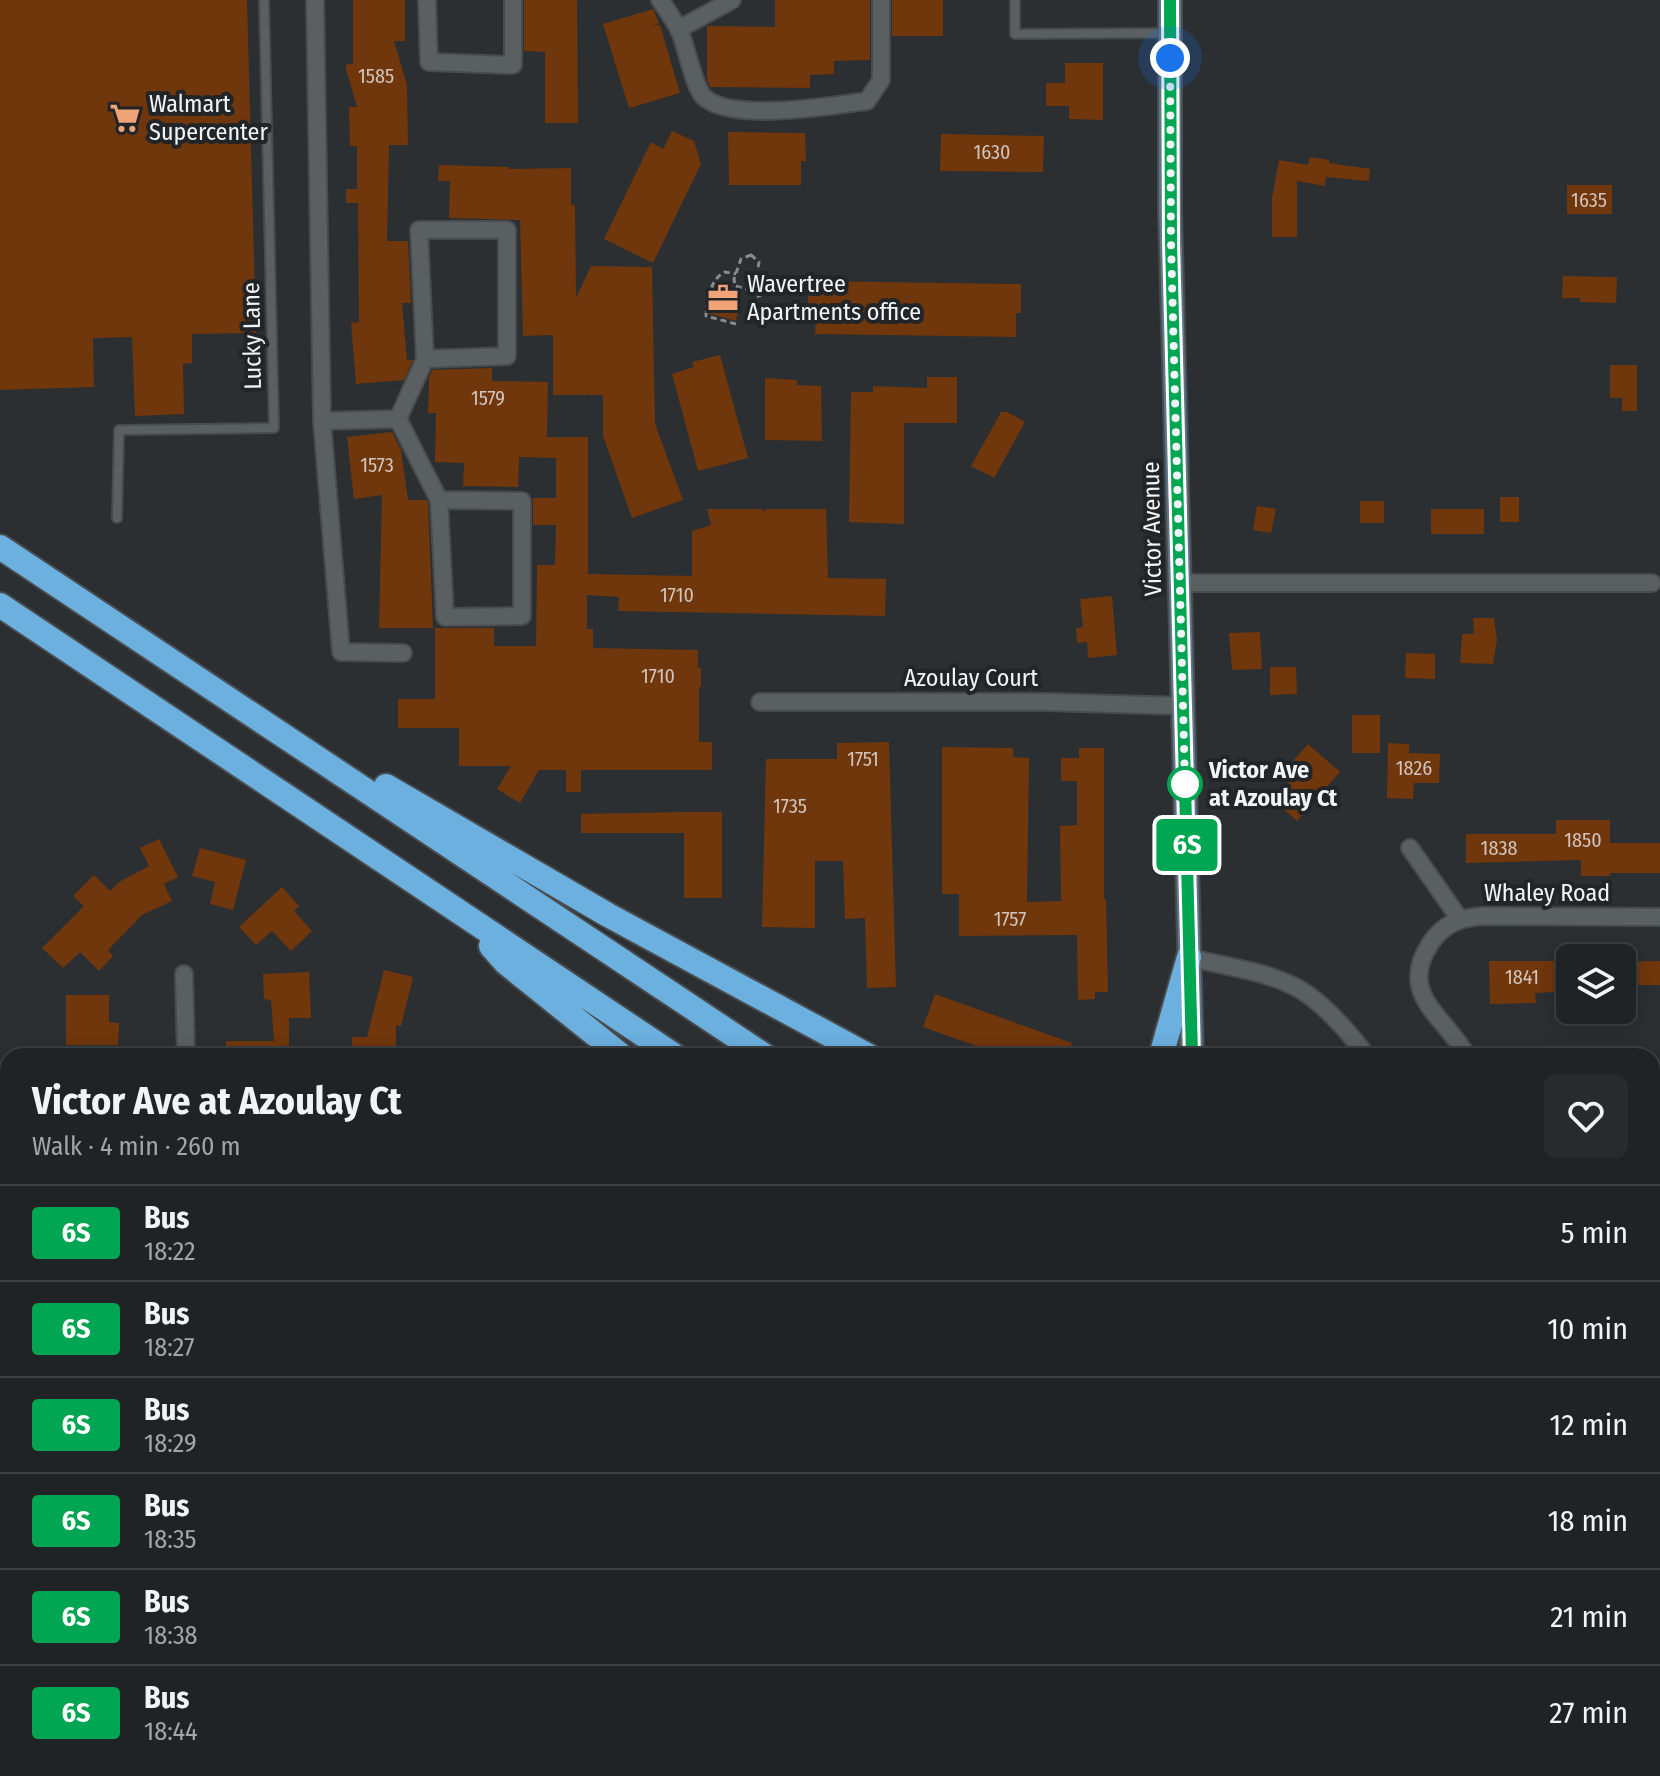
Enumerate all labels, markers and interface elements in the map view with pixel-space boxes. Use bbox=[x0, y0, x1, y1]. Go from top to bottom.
your location bbox=[1150, 38, 1190, 78]
house number: 1585 bbox=[358, 64, 394, 88]
place label: Walmart Supercenter bbox=[149, 90, 268, 146]
supermarket icon: Walmart Supercenter bbox=[108, 101, 142, 135]
house number: 1630 bbox=[974, 140, 1011, 164]
house number: 1635 bbox=[1571, 188, 1607, 212]
place label: Wavertree Apartments office bbox=[747, 270, 921, 326]
office icon: Wavertree Apartments office bbox=[706, 281, 740, 315]
street label: Lucky Lane bbox=[237, 282, 267, 390]
house number: 1579 bbox=[471, 386, 505, 410]
house number: 1573 bbox=[360, 453, 394, 477]
street label: Victor Avenue bbox=[1137, 461, 1167, 597]
house number: 1710 bbox=[660, 583, 694, 607]
house number: 1710 bbox=[641, 664, 675, 688]
street label: Azoulay Court bbox=[904, 664, 1038, 692]
house number: 1751 bbox=[847, 747, 879, 771]
place label: Victor Ave at Azoulay Ct bbox=[1208, 756, 1338, 812]
house number: 1826 bbox=[1396, 756, 1432, 780]
marker: Victor Ave at Azoulay Ct bbox=[1168, 767, 1202, 801]
house number: 1735 bbox=[773, 794, 807, 818]
line badge: 6S bbox=[1151, 819, 1223, 871]
text: 6S bbox=[1172, 828, 1202, 861]
house number: 1850 bbox=[1564, 828, 1602, 852]
house number: 1838 bbox=[1481, 836, 1517, 860]
street label: Whaley Road bbox=[1484, 879, 1610, 907]
house number: 1757 bbox=[994, 907, 1026, 931]
map controls bbox=[1556, 944, 1636, 1024]
button: layers bbox=[1556, 944, 1636, 1024]
house number: 1841 bbox=[1505, 965, 1539, 989]
button: heart bbox=[1544, 1074, 1628, 1158]
text: Victor Ave at Azoulay Ct bbox=[32, 1078, 402, 1124]
text: Walk · 4 min · 260 m bbox=[32, 1131, 241, 1162]
text: Bus bbox=[144, 1200, 189, 1236]
text: 5 min bbox=[1561, 1215, 1628, 1251]
text: 6S bbox=[61, 1216, 91, 1249]
text: 18:22 bbox=[144, 1236, 196, 1267]
text: Bus bbox=[144, 1296, 189, 1332]
text: 10 min bbox=[1547, 1311, 1628, 1347]
text: 6S bbox=[61, 1312, 91, 1345]
text: 18:27 bbox=[144, 1332, 194, 1363]
text: Bus bbox=[144, 1392, 189, 1428]
text: 12 min bbox=[1550, 1407, 1628, 1443]
text: 6S bbox=[61, 1408, 91, 1441]
text: 18:29 bbox=[144, 1428, 197, 1459]
text: Bus bbox=[144, 1488, 189, 1524]
text: 18 min bbox=[1548, 1503, 1628, 1539]
text: 6S bbox=[61, 1504, 91, 1537]
text: 18:35 bbox=[144, 1524, 197, 1555]
text: Bus bbox=[144, 1584, 189, 1620]
text: 21 min bbox=[1550, 1599, 1628, 1635]
text: 6S bbox=[61, 1600, 91, 1633]
text: 18:38 bbox=[144, 1620, 198, 1651]
text: Bus bbox=[144, 1680, 189, 1716]
text: 27 min bbox=[1549, 1695, 1628, 1731]
text: 6S bbox=[61, 1696, 91, 1729]
text: 18:44 bbox=[144, 1716, 198, 1747]

